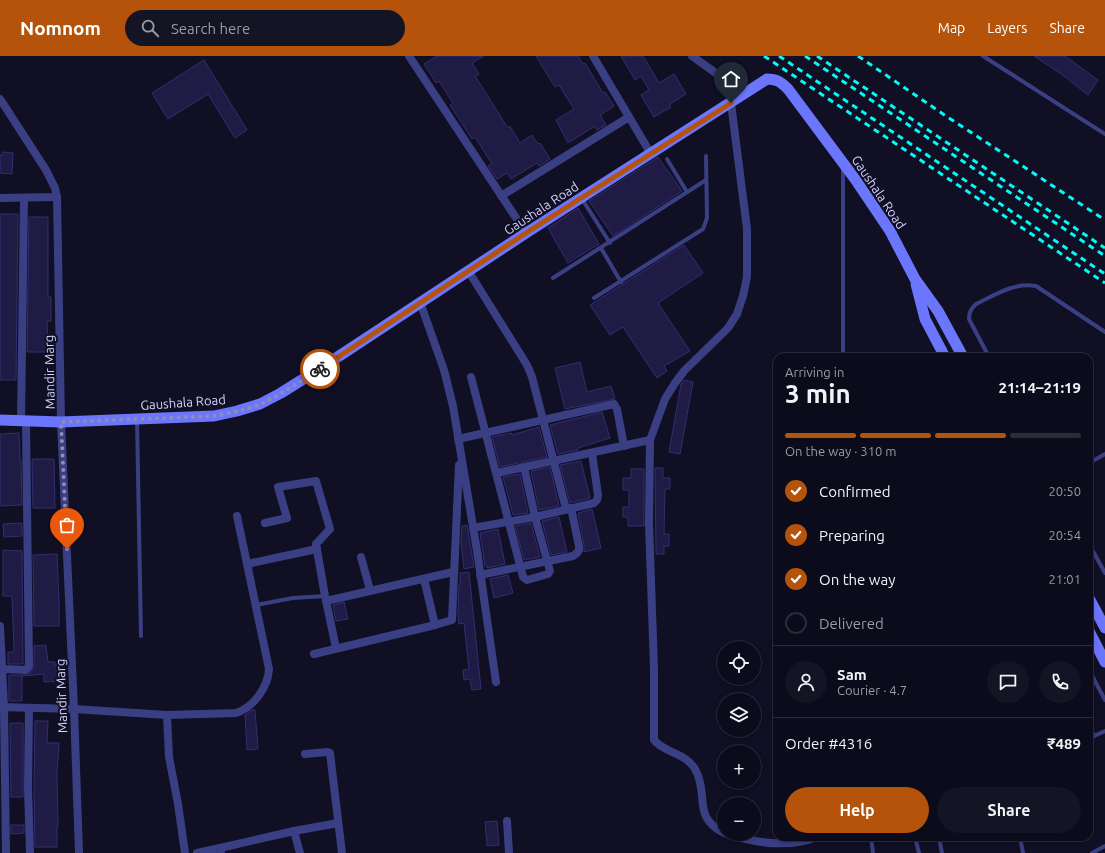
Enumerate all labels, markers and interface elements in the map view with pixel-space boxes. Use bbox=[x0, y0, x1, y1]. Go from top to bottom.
search box bbox=[125, 10, 405, 46]
text: Nomnom bbox=[20, 17, 101, 39]
icon: search bbox=[139, 17, 161, 39]
text: Search here bbox=[171, 20, 250, 37]
text: Map bbox=[938, 20, 965, 36]
text: Layers bbox=[987, 20, 1027, 36]
text: Share bbox=[1049, 20, 1085, 36]
pin bbox=[714, 62, 748, 103]
icon: home bbox=[720, 68, 742, 90]
street label: Gaushala Road bbox=[849, 153, 909, 231]
street label: Gaushala Road bbox=[501, 179, 581, 237]
street label: Mandir Marg bbox=[41, 335, 57, 409]
courier bbox=[300, 349, 340, 389]
icon: bike bbox=[309, 358, 331, 380]
text: Arriving in bbox=[785, 365, 844, 379]
text: 3 min bbox=[785, 379, 851, 408]
text: 21:14–21:19 bbox=[998, 379, 1081, 396]
street label: Gaushala Road bbox=[140, 392, 226, 412]
text: On the way · 310 m bbox=[785, 444, 897, 458]
icon: check bbox=[785, 480, 807, 502]
text: Confirmed bbox=[819, 483, 891, 500]
text: 20:50 bbox=[1048, 484, 1081, 498]
pin bbox=[50, 508, 84, 549]
icon: bag bbox=[56, 514, 78, 536]
icon: check bbox=[785, 524, 807, 546]
text: Preparing bbox=[819, 527, 885, 544]
text: 20:54 bbox=[1048, 528, 1081, 542]
icon: check bbox=[785, 568, 807, 590]
text: On the way bbox=[819, 571, 895, 588]
text: 21:01 bbox=[1048, 572, 1081, 586]
text: Delivered bbox=[819, 615, 884, 632]
map controls bbox=[717, 641, 761, 841]
button: locate bbox=[717, 641, 761, 685]
street label: Mandir Marg bbox=[53, 659, 69, 733]
button: person bbox=[785, 661, 827, 703]
button: chat bbox=[987, 661, 1029, 703]
button: phone bbox=[1039, 661, 1081, 703]
text: Sam bbox=[837, 666, 867, 683]
text: Courier · 4.7 bbox=[837, 683, 907, 697]
button: layers bbox=[717, 693, 761, 737]
text: Order #4316 bbox=[785, 735, 872, 752]
text: ₹489 bbox=[1047, 735, 1081, 752]
button: + bbox=[717, 745, 761, 789]
button: Help bbox=[785, 787, 929, 833]
button: Share bbox=[937, 787, 1081, 833]
button: − bbox=[717, 797, 761, 841]

